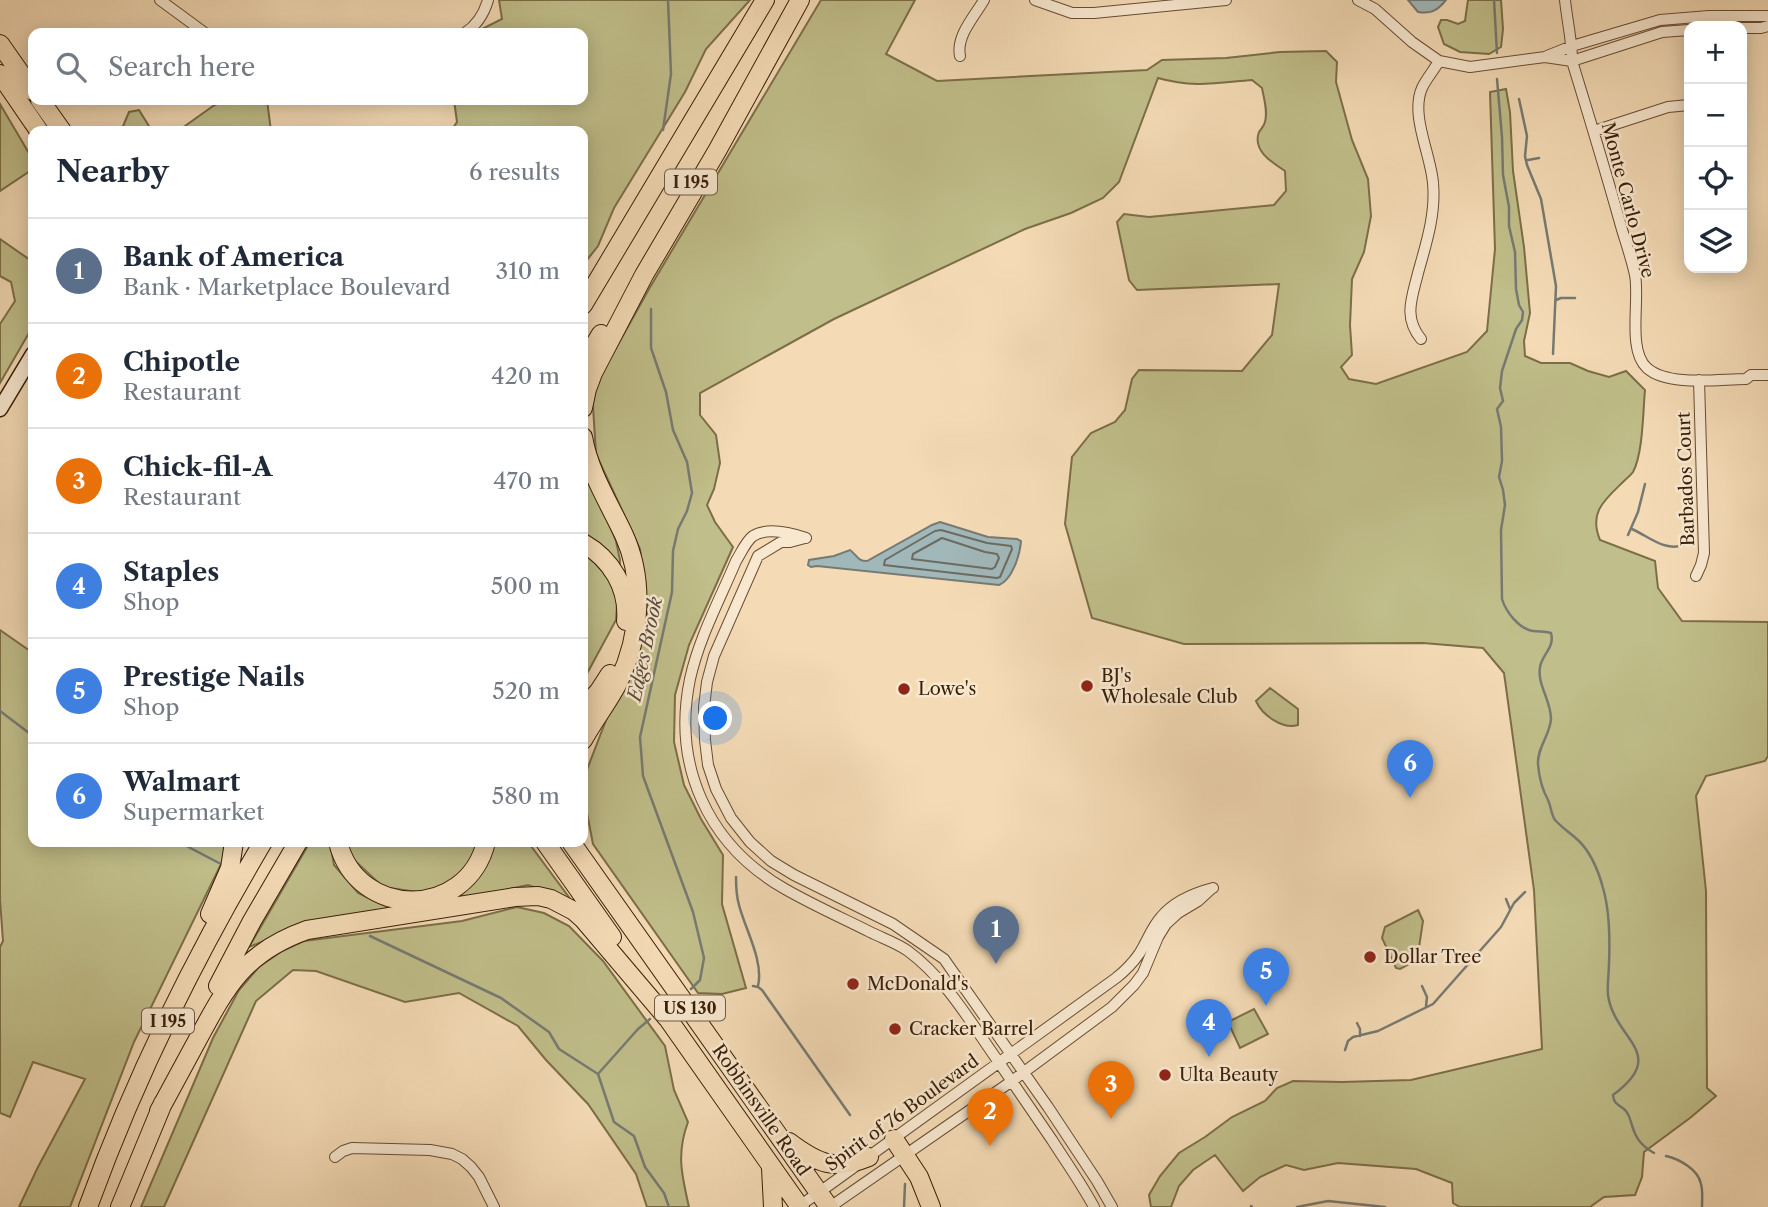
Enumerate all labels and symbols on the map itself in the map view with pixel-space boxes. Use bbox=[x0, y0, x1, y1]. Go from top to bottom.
street label: Monte Carlo Drive bbox=[1597, 120, 1659, 280]
road number: I 195 bbox=[665, 170, 717, 194]
street label: Barbados Court bbox=[1673, 411, 1699, 547]
water label: Edges Brook bbox=[622, 594, 667, 705]
place label: BJ's Wholesale Club bbox=[1100, 665, 1238, 708]
place label: Lowe's bbox=[918, 678, 976, 700]
marker: BJ's Wholesale Club bbox=[1079, 678, 1095, 694]
marker: Lowe's bbox=[896, 681, 912, 697]
your location bbox=[698, 701, 732, 735]
pin: 6 bbox=[1387, 740, 1433, 798]
pin: 1 bbox=[973, 906, 1019, 964]
place label: Dollar Tree bbox=[1384, 946, 1481, 968]
pin: 5 bbox=[1243, 948, 1289, 1006]
marker: Dollar Tree bbox=[1362, 949, 1378, 965]
place label: McDonald's bbox=[867, 973, 969, 995]
marker: McDonald's bbox=[845, 976, 861, 992]
road number: US 130 bbox=[655, 996, 725, 1020]
pin: 4 bbox=[1186, 999, 1232, 1057]
road number: I 195 bbox=[142, 1009, 194, 1034]
place label: Cracker Barrel bbox=[909, 1018, 1034, 1040]
marker: Cracker Barrel bbox=[887, 1021, 903, 1037]
street label: Robbinsville Road bbox=[707, 1040, 815, 1180]
street label: Spirit of 76 Boulevard bbox=[821, 1050, 983, 1176]
pin: 3 bbox=[1088, 1061, 1134, 1119]
place label: Ulta Beauty bbox=[1179, 1064, 1279, 1086]
marker: Ulta Beauty bbox=[1157, 1067, 1173, 1083]
pin: 2 bbox=[967, 1088, 1013, 1146]

